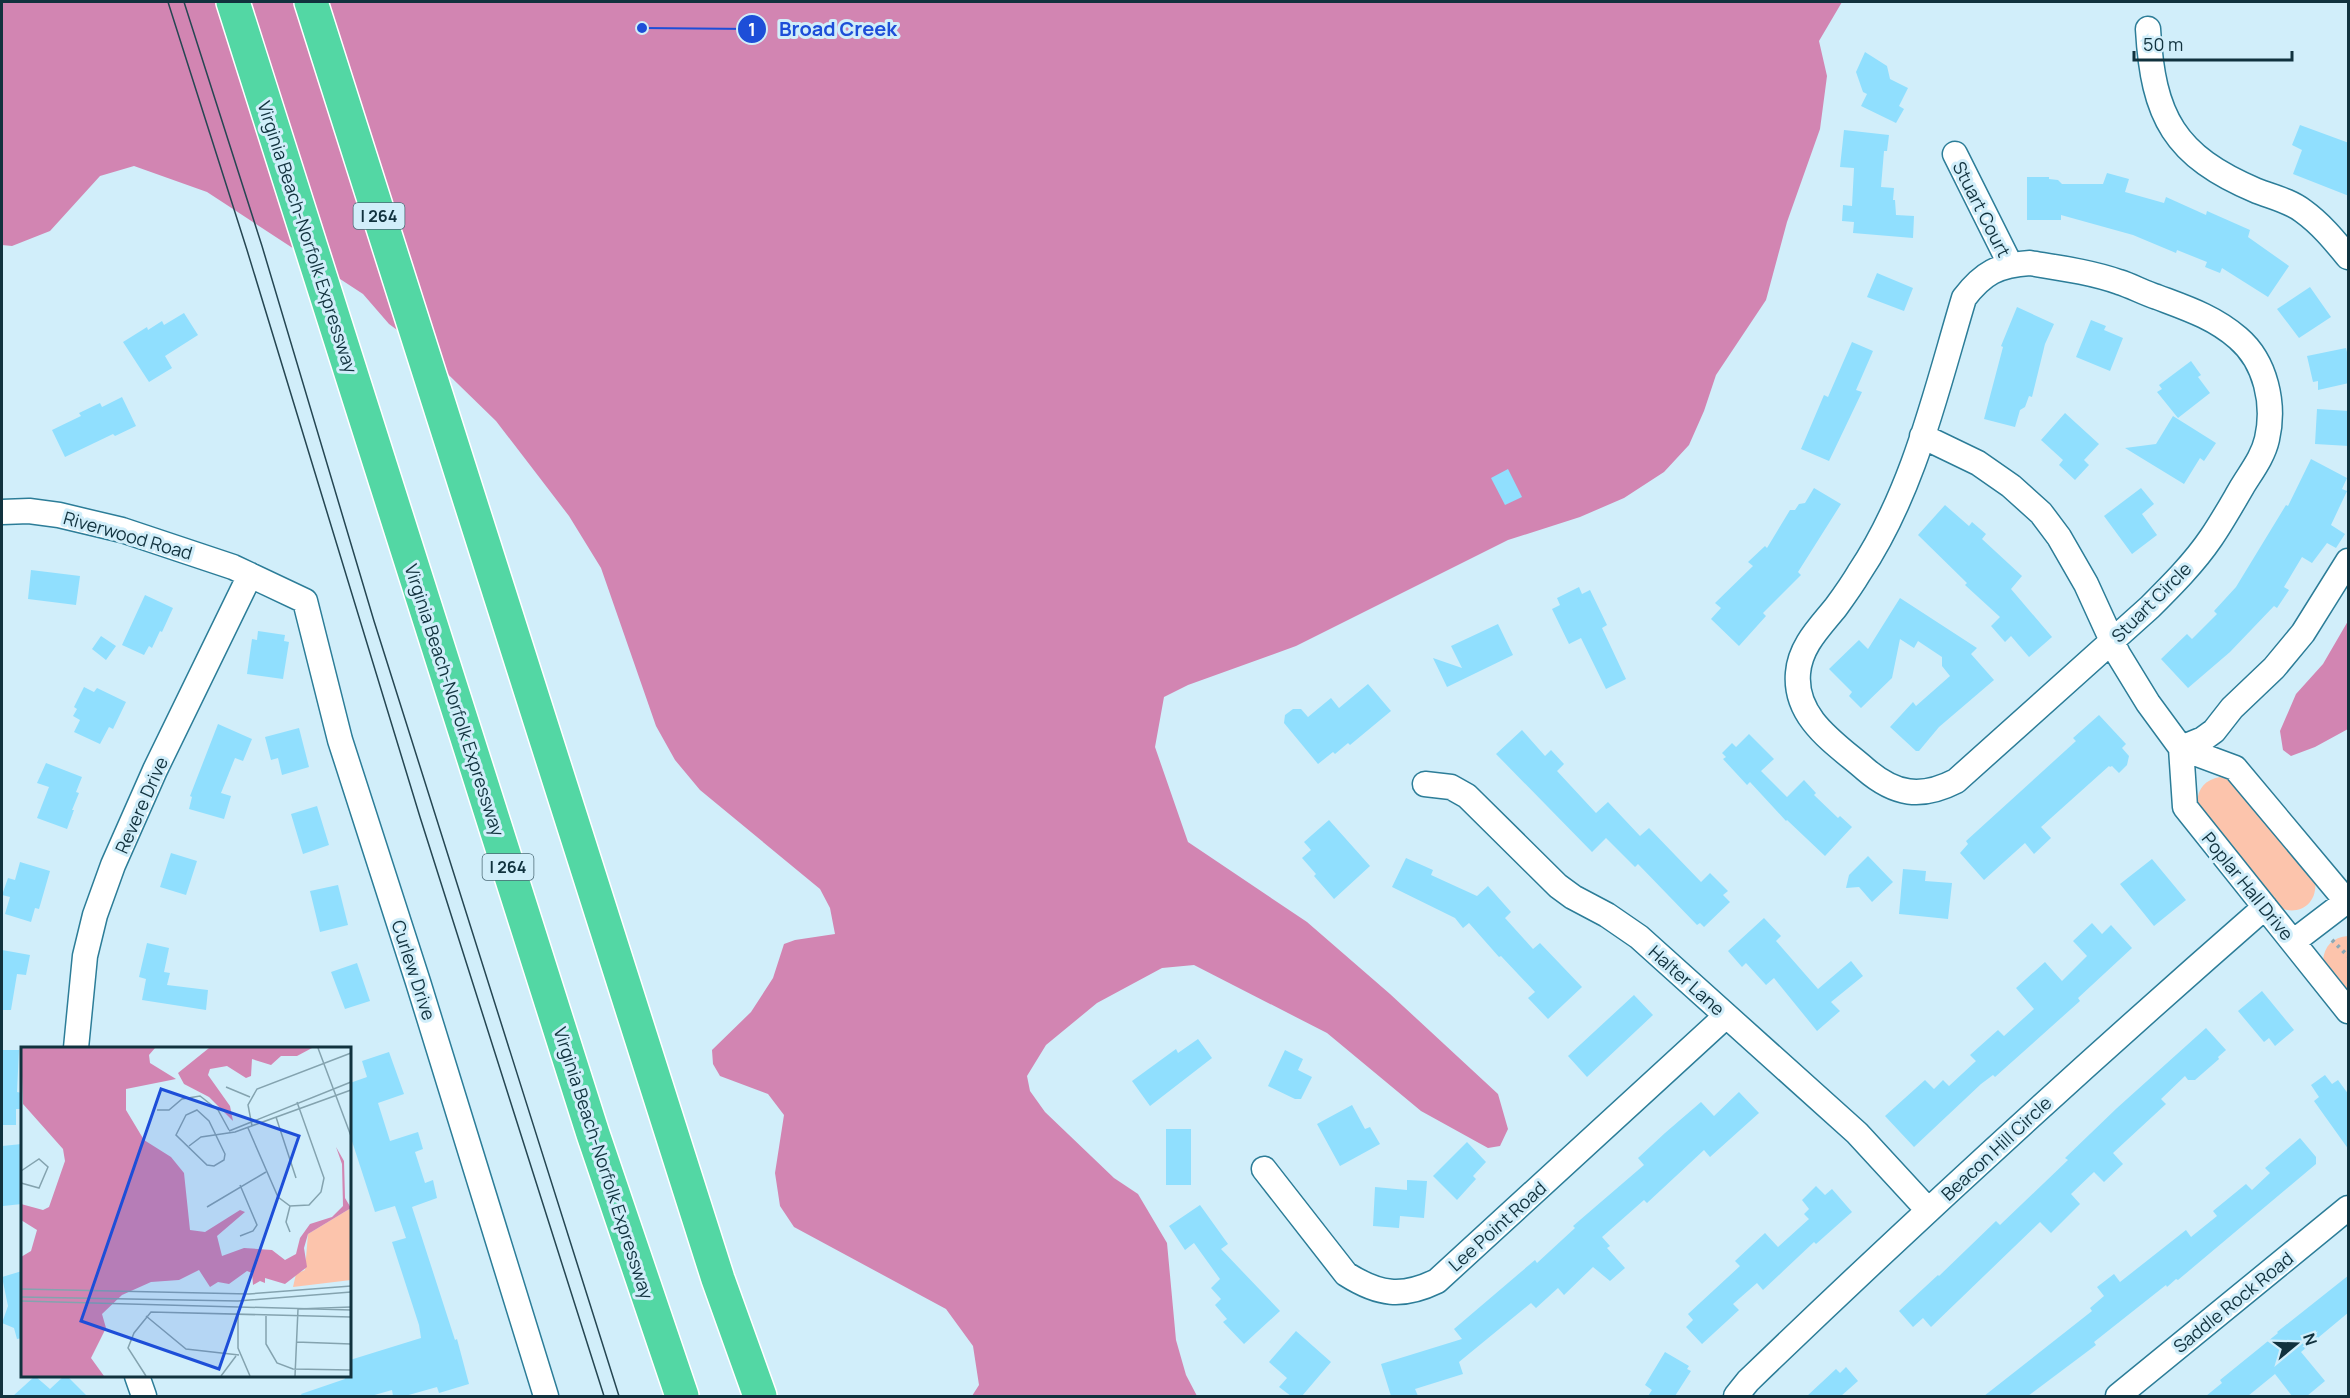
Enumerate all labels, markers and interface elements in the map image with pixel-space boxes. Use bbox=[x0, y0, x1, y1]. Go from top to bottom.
callout: Broad Creek bbox=[737, 10, 909, 48]
text: Broad Creek bbox=[779, 15, 898, 42]
text: 1 bbox=[748, 17, 756, 41]
scale bar bbox=[2134, 24, 2292, 62]
text: 50 m bbox=[2143, 32, 2183, 56]
street label: Virginia Beach-Norfolk Expressway bbox=[253, 98, 364, 377]
street label: Stuart Court bbox=[1948, 157, 2016, 261]
road number: I 264 bbox=[354, 203, 404, 229]
street label: Riverwood Road bbox=[61, 505, 195, 565]
street label: Stuart Circle bbox=[2106, 557, 2196, 647]
street label: Virginia Beach-Norfolk Expressway bbox=[400, 561, 511, 840]
street label: Revere Drive bbox=[109, 753, 173, 857]
street label: Poplar Hall Drive bbox=[2197, 827, 2299, 945]
road number: I 264 bbox=[482, 854, 534, 880]
street label: Curlew Drive bbox=[387, 917, 441, 1023]
street label: Halter Lane bbox=[1644, 940, 1730, 1020]
street label: Virginia Beach-Norfolk Expressway bbox=[549, 1024, 660, 1303]
inset map bbox=[21, 1047, 351, 1377]
street label: Beacon Hill Circle bbox=[1936, 1091, 2056, 1205]
street label: Lee Point Road bbox=[1443, 1176, 1551, 1276]
street label: Saddle Rock Road bbox=[2168, 1246, 2298, 1358]
north arrow bbox=[2266, 1314, 2326, 1374]
text: N bbox=[2298, 1330, 2322, 1348]

